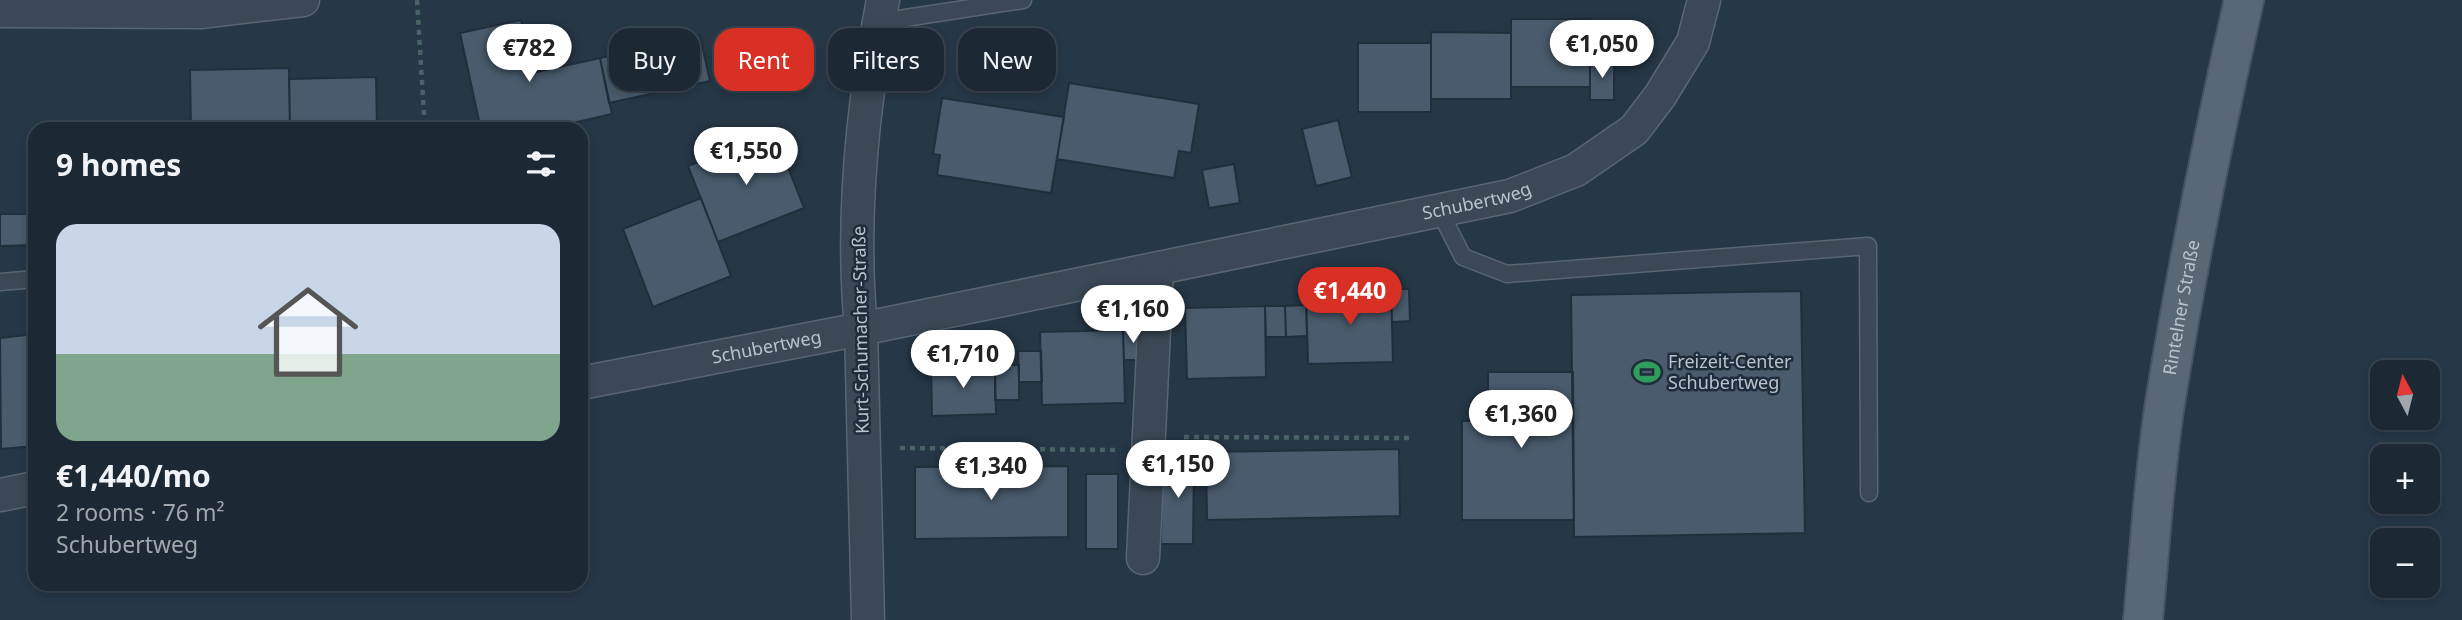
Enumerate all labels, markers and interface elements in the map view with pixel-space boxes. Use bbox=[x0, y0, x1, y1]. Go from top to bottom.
pin: €1,050 bbox=[1545, 20, 1659, 80]
pin: €782 bbox=[488, 24, 570, 84]
text: €1,050 bbox=[1566, 27, 1638, 59]
chip: Buy bbox=[609, 28, 700, 91]
chip: Rent bbox=[714, 28, 814, 91]
chip: Filters bbox=[828, 28, 944, 91]
chip: New bbox=[958, 28, 1056, 91]
text: €782 bbox=[503, 31, 555, 63]
pin: €1,550 bbox=[689, 128, 803, 187]
text: €1,550 bbox=[710, 134, 782, 166]
text: 9 homes bbox=[56, 144, 181, 185]
icon: filters bbox=[522, 145, 560, 183]
street label: Schubertweg bbox=[1420, 176, 1535, 225]
street label: Kurt-Schumacher-Straße bbox=[846, 226, 874, 434]
street label: Rintelner Straße bbox=[2157, 238, 2205, 377]
pin: €1,440 bbox=[1293, 268, 1407, 327]
icon: home bbox=[245, 269, 371, 395]
text: €1,440 bbox=[1314, 274, 1386, 306]
pin: €1,160 bbox=[1076, 286, 1190, 345]
text: €1,160 bbox=[1097, 292, 1169, 324]
street label: Schubertweg bbox=[709, 324, 823, 369]
pin: €1,710 bbox=[906, 330, 1020, 390]
text: €1,710 bbox=[927, 337, 999, 369]
place label: Freizeit-Center Schubertweg bbox=[1668, 349, 1792, 394]
sports icon: Freizeit-Center Schubertweg bbox=[1632, 357, 1662, 387]
north arrow bbox=[2370, 360, 2440, 430]
map controls bbox=[2370, 360, 2440, 598]
pin: €1,360 bbox=[1464, 391, 1578, 450]
text: €1,360 bbox=[1485, 397, 1557, 429]
pin: €1,150 bbox=[1121, 440, 1235, 500]
pin: €1,340 bbox=[934, 442, 1048, 502]
button: + bbox=[2370, 444, 2440, 514]
text: €1,150 bbox=[1142, 447, 1214, 479]
text: €1,340 bbox=[955, 449, 1027, 481]
text: €1,440/mo bbox=[56, 455, 211, 496]
text: 2 rooms · 76 m² bbox=[56, 496, 225, 528]
text: Schubertweg bbox=[56, 528, 198, 560]
button: − bbox=[2370, 528, 2440, 598]

